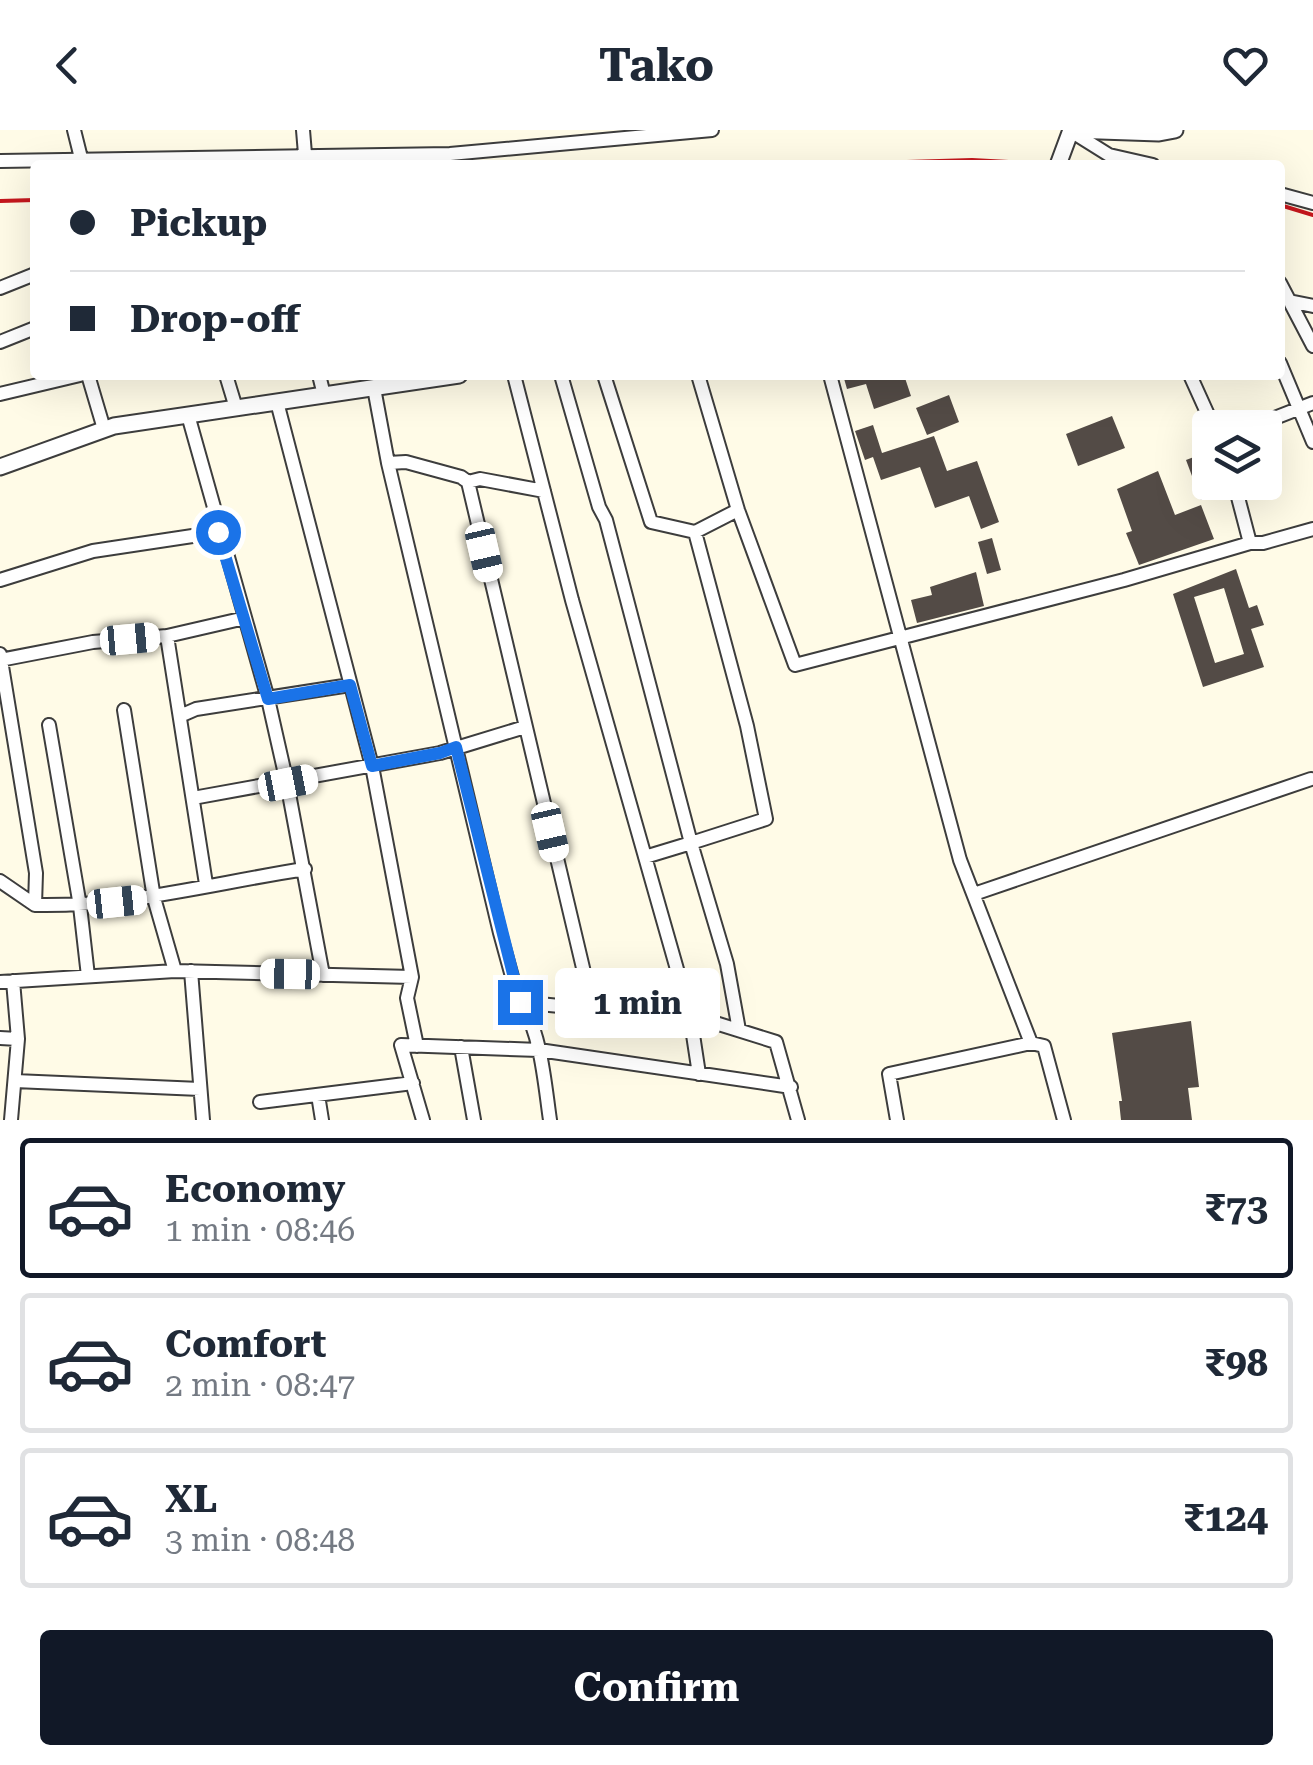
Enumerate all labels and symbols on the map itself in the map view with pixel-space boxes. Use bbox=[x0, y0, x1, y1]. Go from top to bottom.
route start bbox=[196, 510, 241, 555]
car bbox=[463, 519, 505, 585]
car bbox=[99, 621, 161, 657]
car bbox=[256, 763, 320, 803]
car bbox=[529, 799, 571, 865]
car bbox=[86, 884, 148, 920]
car bbox=[260, 958, 320, 990]
callout: 1 min bbox=[555, 967, 720, 1037]
route end bbox=[498, 980, 543, 1025]

